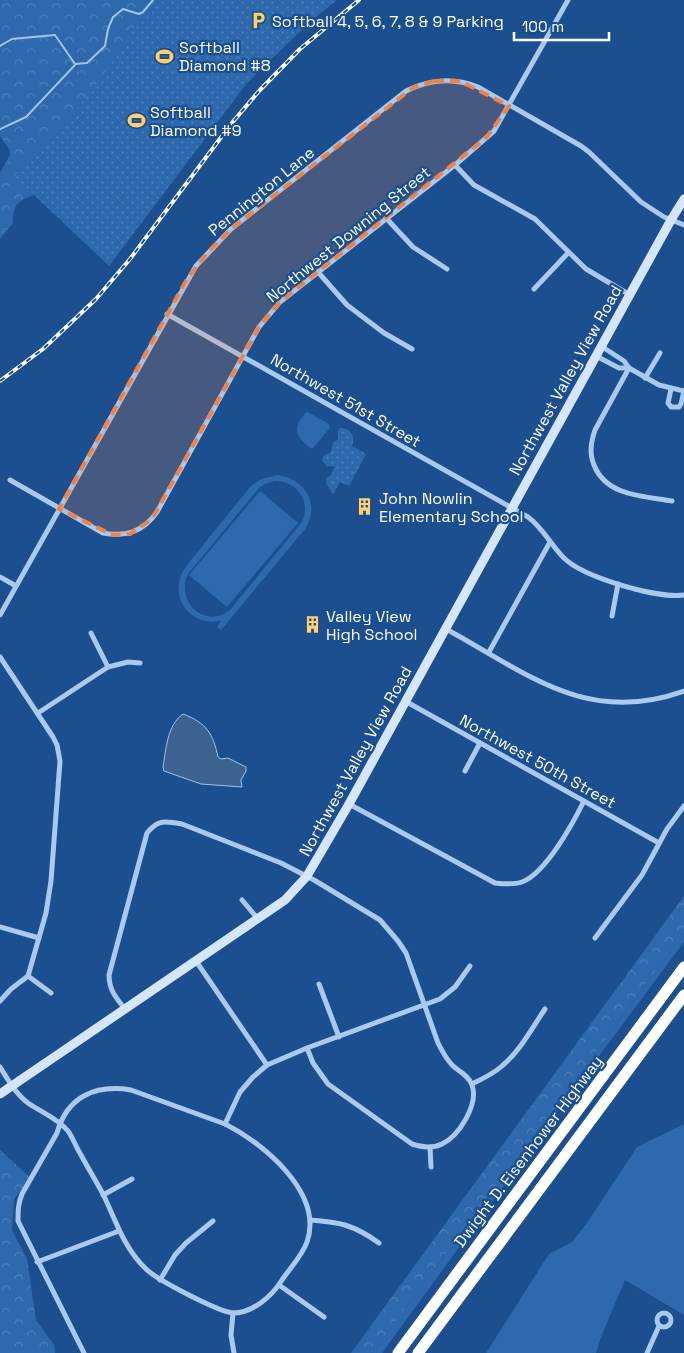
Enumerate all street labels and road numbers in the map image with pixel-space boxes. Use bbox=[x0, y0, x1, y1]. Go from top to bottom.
street label: Pennington Lane bbox=[204, 142, 319, 241]
street label: Northwest Downing Street bbox=[262, 162, 435, 307]
street label: Northwest Valley View Road bbox=[504, 281, 627, 479]
street label: Northwest 51st Street bbox=[267, 349, 425, 452]
street label: Northwest Valley View Road bbox=[294, 662, 417, 860]
street label: Northwest 50th Street bbox=[456, 710, 620, 813]
street label: Dwight D. Eisenhower Highway bbox=[449, 1051, 607, 1251]

